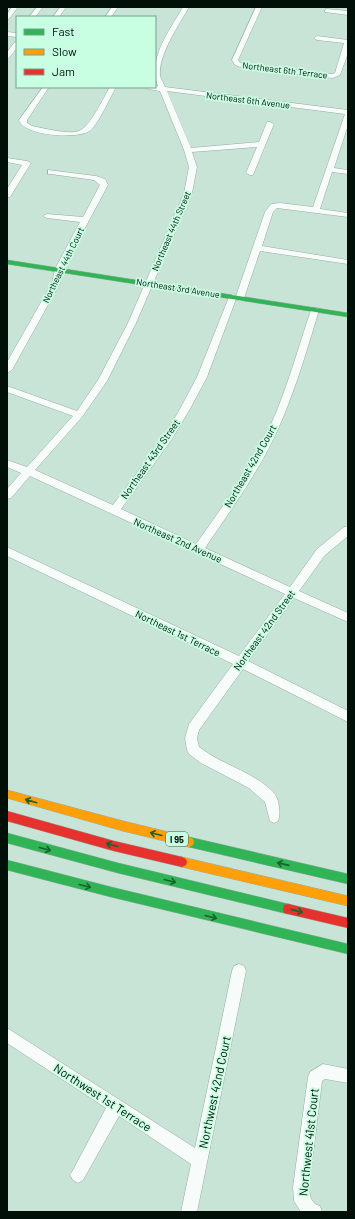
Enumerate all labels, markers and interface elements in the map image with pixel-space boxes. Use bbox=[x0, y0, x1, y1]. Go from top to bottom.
legend bbox=[16, 16, 156, 88]
text: Fast bbox=[52, 24, 75, 38]
text: Slow bbox=[52, 44, 77, 58]
street label: Northeast 6th Terrace bbox=[242, 59, 328, 81]
text: Jam bbox=[52, 64, 75, 78]
street label: Northeast 6th Avenue bbox=[205, 89, 291, 111]
street label: Northeast 44th Street bbox=[149, 189, 193, 273]
street label: Northeast 44th Court bbox=[40, 225, 86, 305]
street label: Northeast 3rd Avenue bbox=[135, 276, 221, 300]
street label: Northeast 43rd Street bbox=[118, 416, 182, 501]
street label: Northeast 42nd Court bbox=[221, 422, 279, 510]
street label: Northeast 2nd Avenue bbox=[132, 515, 224, 565]
street label: Northeast 42nd Street bbox=[231, 587, 297, 673]
street label: Northeast 1st Terrace bbox=[134, 607, 222, 659]
one-way arrow bbox=[24, 797, 37, 804]
one-way arrow bbox=[150, 830, 163, 837]
road number: I 95 bbox=[166, 832, 188, 846]
one-way arrow bbox=[105, 841, 118, 848]
one-way arrow bbox=[38, 845, 51, 853]
one-way arrow bbox=[277, 859, 290, 867]
one-way arrow bbox=[164, 877, 177, 885]
one-way arrow bbox=[78, 883, 91, 890]
one-way arrow bbox=[290, 908, 303, 915]
one-way arrow bbox=[205, 914, 218, 921]
street label: Northwest 42nd Court bbox=[195, 1034, 233, 1150]
street label: Northwest 1st Terrace bbox=[51, 1060, 155, 1134]
street label: Northwest 41st Court bbox=[295, 1087, 321, 1197]

